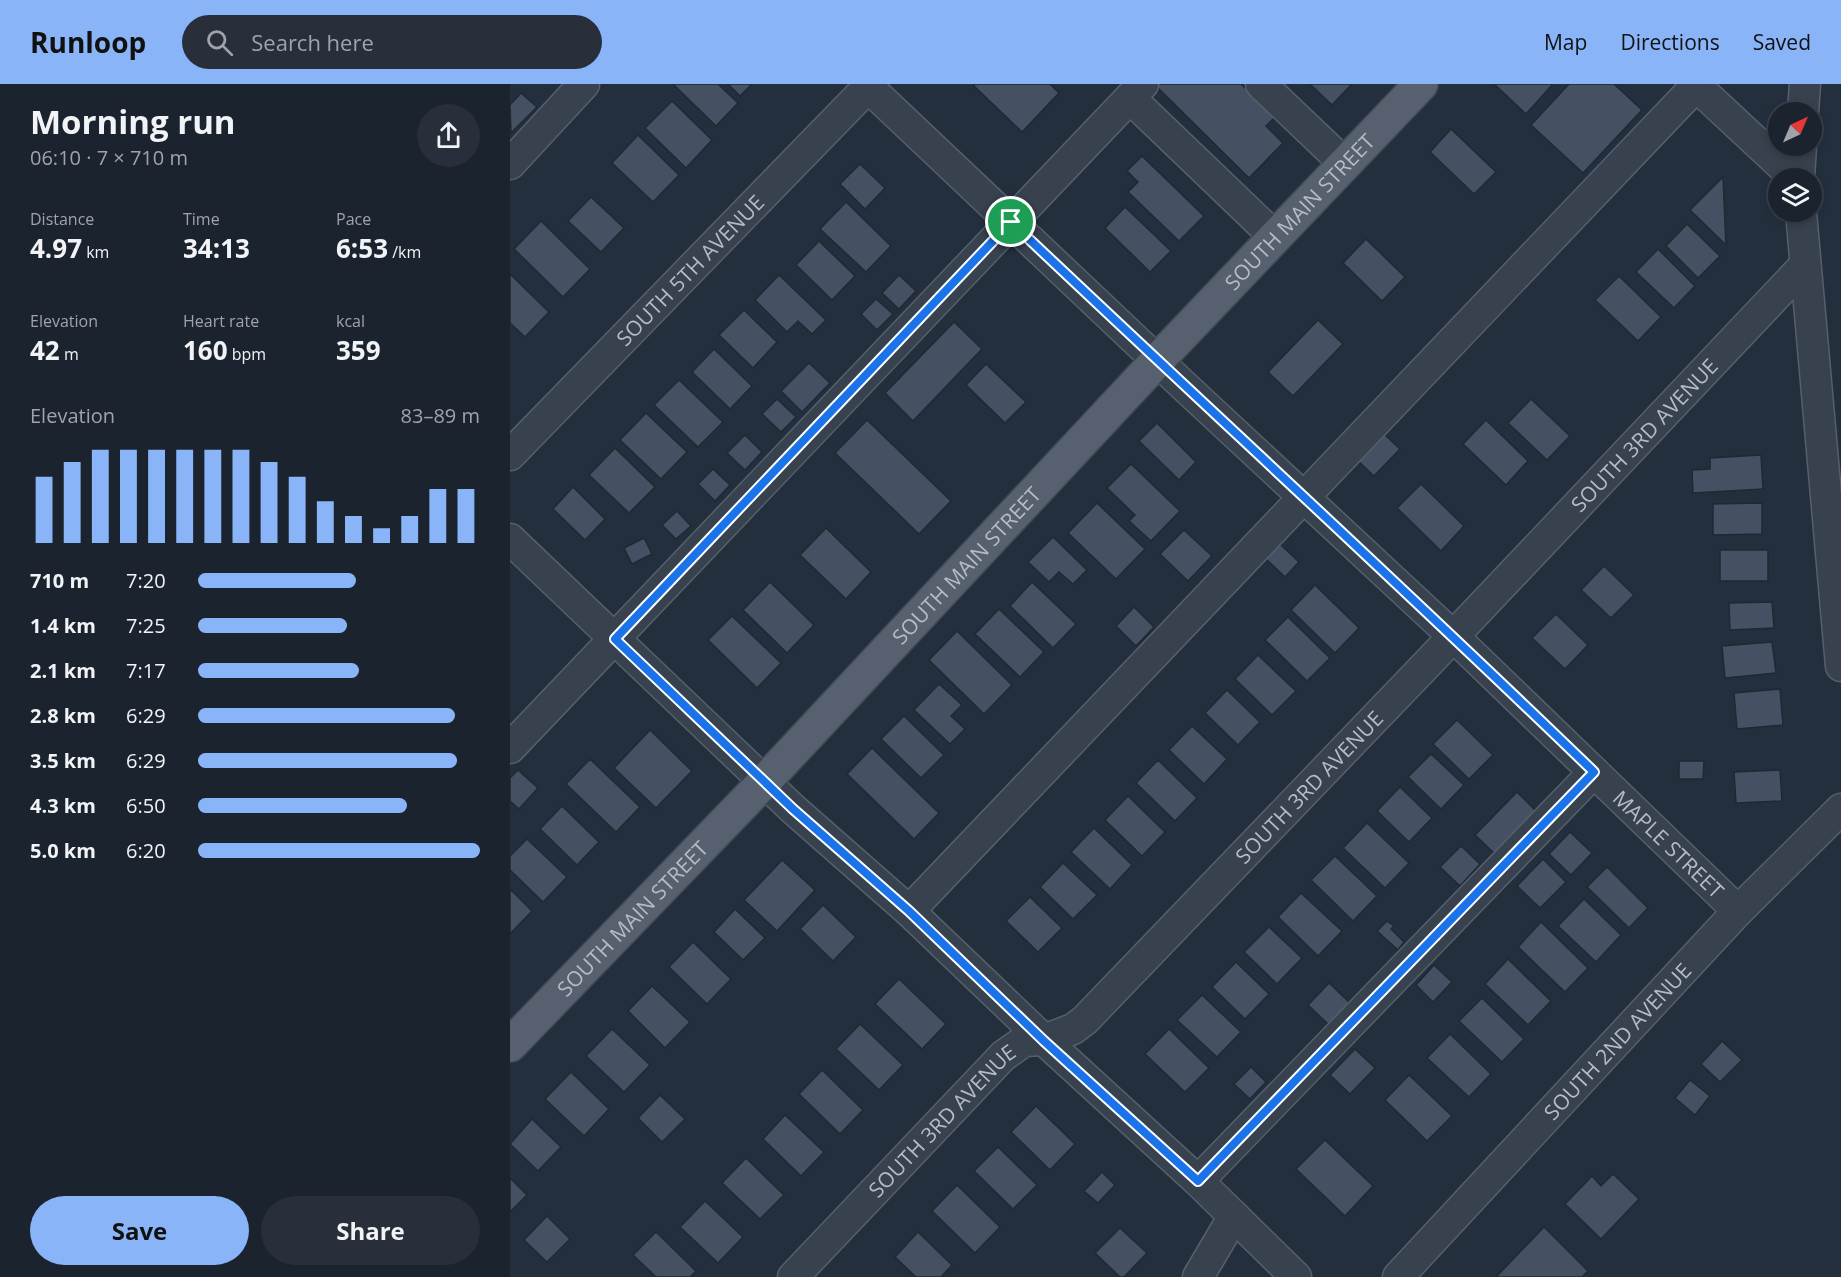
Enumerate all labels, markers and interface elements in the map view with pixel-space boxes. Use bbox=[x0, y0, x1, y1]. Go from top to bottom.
search box bbox=[182, 15, 602, 69]
text: Runloop bbox=[30, 23, 146, 61]
icon: search bbox=[203, 26, 236, 59]
text: Search here bbox=[251, 27, 374, 57]
text: Map bbox=[1544, 28, 1587, 56]
text: Directions bbox=[1620, 28, 1720, 56]
text: Saved bbox=[1753, 28, 1811, 56]
text: Morning run bbox=[30, 99, 236, 144]
north arrow bbox=[1768, 102, 1822, 156]
map controls bbox=[1768, 102, 1822, 222]
button: share bbox=[417, 104, 480, 167]
street label: SOUTH MAIN STREET bbox=[1218, 127, 1381, 296]
text: 06:10 · 7 × 710 m bbox=[30, 144, 188, 171]
button: layers bbox=[1768, 168, 1822, 222]
street label: SOUTH 5TH AVENUE bbox=[610, 188, 770, 352]
pin bbox=[985, 196, 1036, 247]
icon: arrive bbox=[994, 205, 1027, 238]
text: Distance bbox=[30, 208, 94, 230]
text: Time bbox=[183, 208, 220, 230]
text: Pace bbox=[336, 208, 371, 230]
text: 4.97 bbox=[30, 230, 82, 266]
text: 34:13 bbox=[183, 230, 250, 266]
text: 6:53 bbox=[336, 230, 388, 266]
text: km bbox=[82, 241, 109, 263]
text: /km bbox=[388, 241, 421, 263]
text: Elevation bbox=[30, 310, 98, 332]
text: Heart rate bbox=[183, 310, 259, 332]
text: kcal bbox=[336, 310, 365, 332]
text: 42 bbox=[30, 332, 60, 368]
text: 160 bbox=[183, 332, 228, 368]
text: 359 bbox=[336, 332, 381, 368]
text: m bbox=[60, 343, 79, 365]
text: bpm bbox=[228, 343, 266, 365]
street label: SOUTH 3RD AVENUE bbox=[1565, 352, 1724, 518]
text: Elevation bbox=[30, 402, 115, 429]
text: 83–89 m bbox=[401, 402, 480, 429]
street label: SOUTH MAIN STREET bbox=[886, 480, 1047, 650]
text: 710 m bbox=[30, 567, 89, 594]
text: 7:20 bbox=[126, 567, 166, 594]
text: 1.4 km bbox=[30, 612, 96, 639]
text: 7:25 bbox=[126, 612, 166, 639]
text: 2.1 km bbox=[30, 657, 96, 684]
text: 7:17 bbox=[126, 657, 166, 684]
text: 2.8 km bbox=[30, 702, 96, 729]
text: 6:29 bbox=[126, 702, 166, 729]
street label: SOUTH 3RD AVENUE bbox=[1229, 704, 1389, 869]
text: 3.5 km bbox=[30, 747, 96, 774]
text: 6:29 bbox=[126, 747, 166, 774]
street label: MAPLE STREET bbox=[1607, 784, 1730, 904]
text: 4.3 km bbox=[30, 792, 96, 819]
text: 6:50 bbox=[126, 792, 166, 819]
street label: SOUTH MAIN STREET bbox=[551, 834, 714, 1002]
text: 5.0 km bbox=[30, 837, 96, 864]
text: 6:20 bbox=[126, 837, 166, 864]
street label: SOUTH 2ND AVENUE bbox=[1537, 957, 1697, 1126]
street label: SOUTH 3RD AVENUE bbox=[862, 1038, 1021, 1203]
button: Save bbox=[30, 1196, 249, 1265]
button: Share bbox=[261, 1196, 480, 1265]

